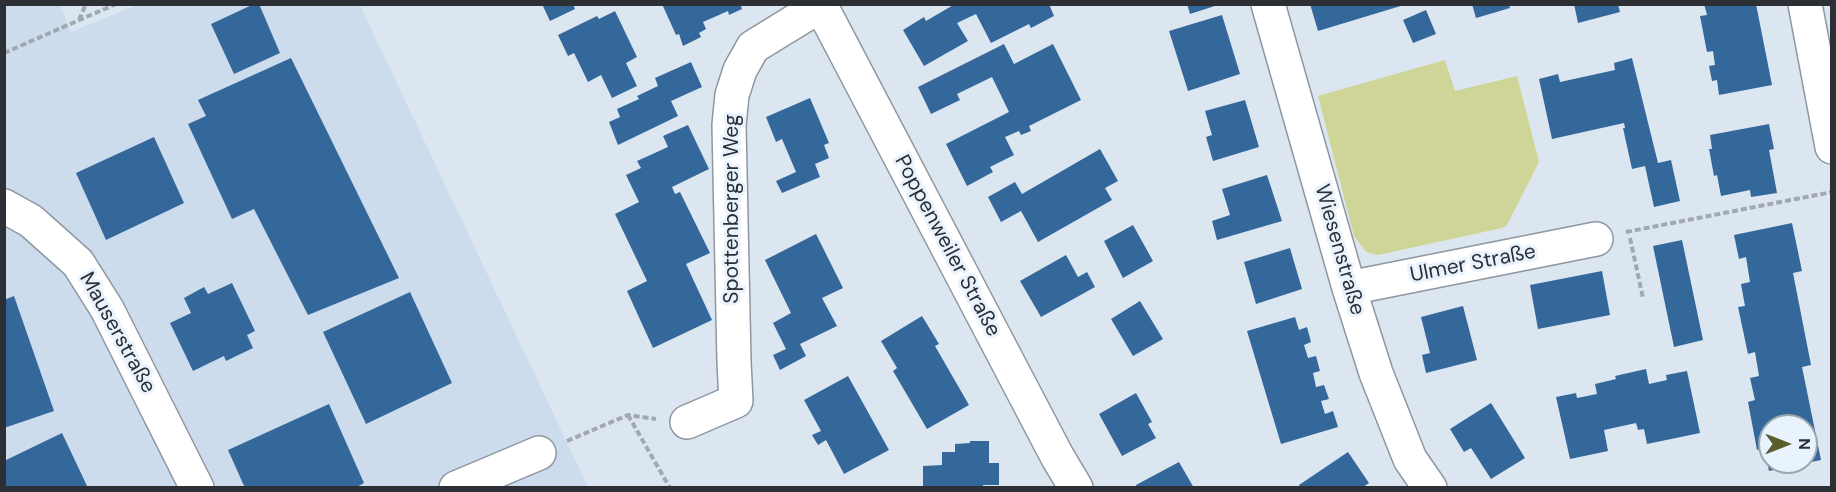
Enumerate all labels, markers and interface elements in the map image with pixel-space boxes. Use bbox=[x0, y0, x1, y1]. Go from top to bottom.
street label: Spottenberger Weg bbox=[719, 114, 745, 304]
street label: Poppenweiler Straße bbox=[888, 151, 1006, 341]
street label: Wiesenstraße bbox=[1308, 182, 1370, 318]
street label: Ulmer Straße bbox=[1408, 239, 1538, 289]
street label: Mauserstraße bbox=[73, 268, 161, 398]
north arrow bbox=[1758, 414, 1818, 474]
text: N bbox=[1794, 438, 1815, 450]

